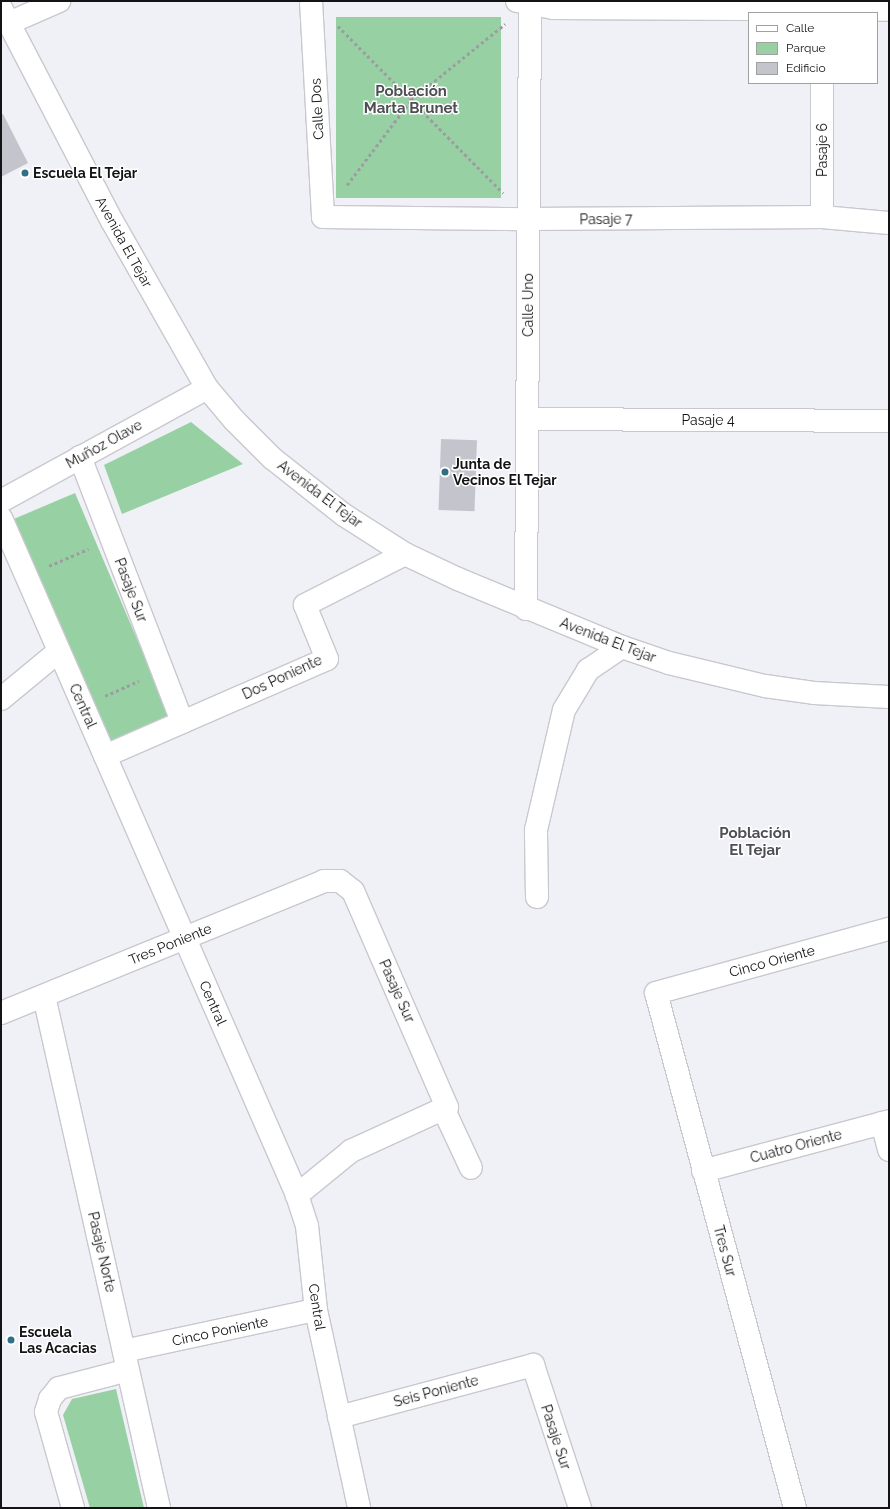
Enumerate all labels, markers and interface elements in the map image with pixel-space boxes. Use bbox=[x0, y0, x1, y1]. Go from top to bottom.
legend bbox=[748, 12, 878, 84]
text: Calle bbox=[786, 21, 814, 35]
text: Parque bbox=[786, 41, 826, 55]
text: Edificio bbox=[786, 61, 826, 75]
street label: Calle Dos bbox=[307, 78, 327, 140]
district label: Población Marta Brunet bbox=[364, 82, 458, 117]
street label: Pasaje 6 bbox=[814, 123, 830, 177]
place label: Escuela El Tejar bbox=[33, 165, 138, 181]
marker: Escuela El Tejar bbox=[20, 168, 30, 178]
street label: Avenida El Tejar bbox=[92, 193, 156, 291]
street label: Pasaje 7 bbox=[579, 210, 633, 228]
street label: Calle Uno bbox=[520, 273, 536, 337]
street label: Pasaje 4 bbox=[681, 412, 735, 428]
street label: Muñoz Olave bbox=[63, 416, 145, 472]
street label: Avenida El Tejar bbox=[274, 456, 366, 532]
place label: Junta de Vecinos El Tejar bbox=[453, 456, 558, 488]
marker: Junta de Vecinos El Tejar bbox=[440, 467, 450, 477]
street label: Pasaje Sur bbox=[111, 556, 151, 624]
street label: Avenida El Tejar bbox=[557, 614, 659, 666]
street label: Dos Poniente bbox=[240, 651, 324, 703]
street label: Central bbox=[66, 681, 100, 731]
district label: Población El Tejar bbox=[719, 824, 791, 859]
street label: Tres Poniente bbox=[126, 920, 214, 968]
street label: Cinco Oriente bbox=[727, 942, 817, 980]
street label: Pasaje Sur bbox=[376, 957, 418, 1025]
street label: Central bbox=[196, 978, 230, 1028]
street label: Cuatro Oriente bbox=[748, 1126, 844, 1166]
street label: Pasaje Norte bbox=[85, 1210, 119, 1294]
street label: Tres Sur bbox=[710, 1224, 740, 1278]
street label: Central bbox=[305, 1283, 329, 1331]
street label: Cinco Poniente bbox=[171, 1313, 269, 1349]
place label: Escuela Las Acacias bbox=[19, 1324, 97, 1356]
marker: Escuela Las Acacias bbox=[6, 1335, 16, 1345]
street label: Seis Poniente bbox=[392, 1372, 480, 1410]
street label: Pasaje Sur bbox=[538, 1402, 574, 1472]

